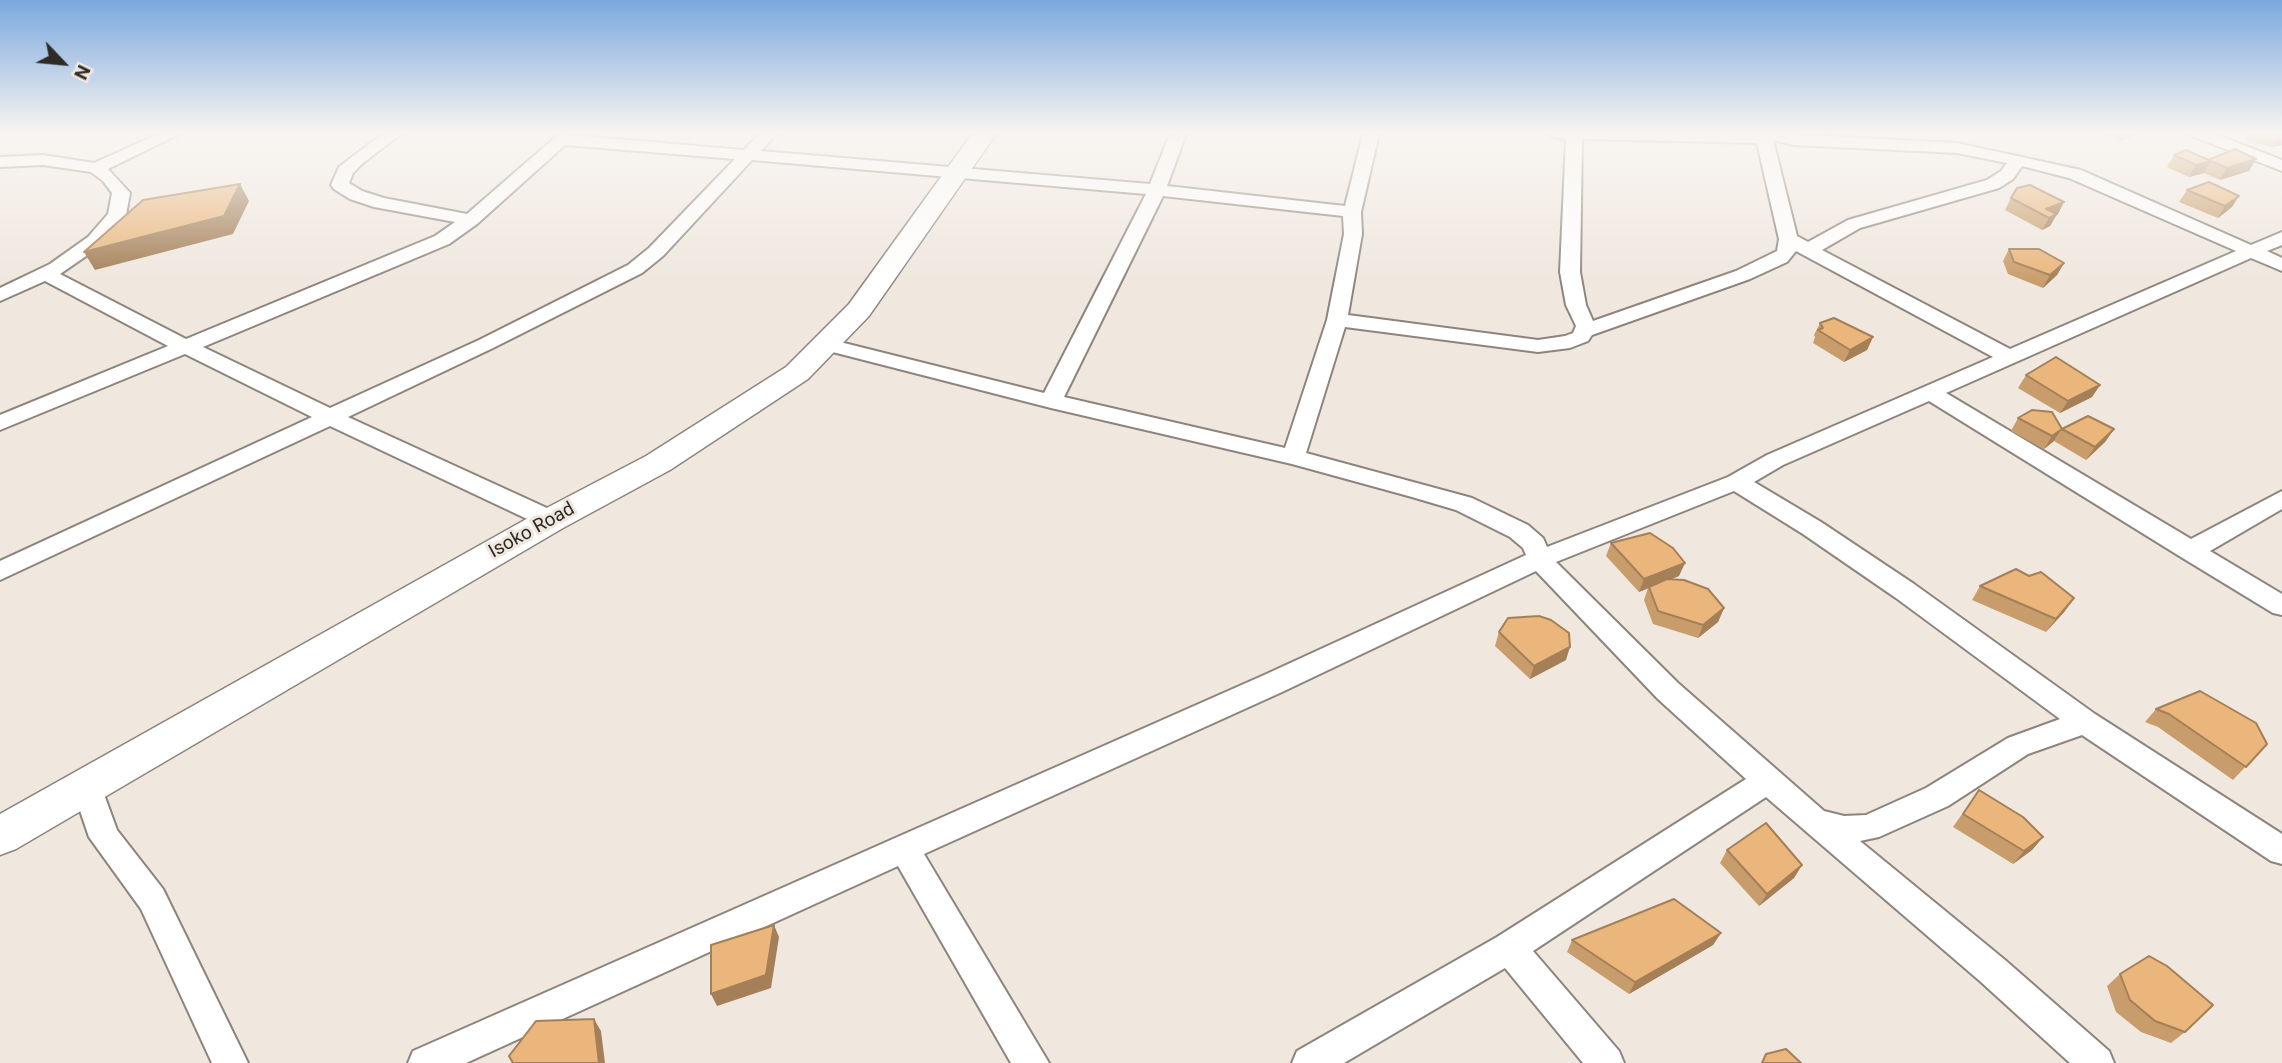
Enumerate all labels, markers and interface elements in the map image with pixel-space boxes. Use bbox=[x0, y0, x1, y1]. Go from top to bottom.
north arrow bbox=[28, 28, 98, 98]
text: N bbox=[69, 61, 96, 83]
street label: Isoko Road bbox=[485, 498, 579, 564]

